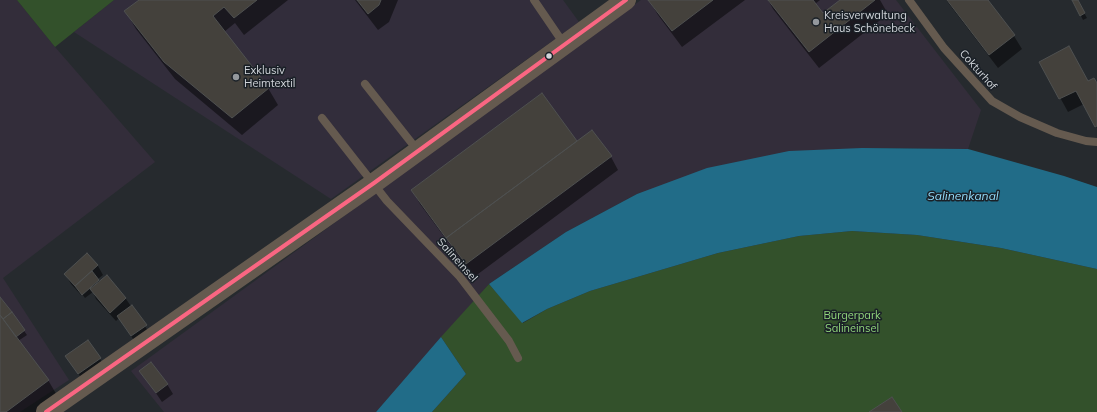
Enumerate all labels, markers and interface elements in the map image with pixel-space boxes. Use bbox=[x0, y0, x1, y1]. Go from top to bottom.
place label: Kreisverwaltung Haus Schönebeck bbox=[824, 9, 915, 35]
marker: Kreisverwaltung Haus Schönebeck bbox=[811, 17, 821, 27]
street label: Cokturhof bbox=[957, 47, 999, 93]
unlabelled marker bbox=[544, 51, 554, 61]
place label: Exklusiv Heimtextil bbox=[244, 64, 295, 90]
marker: Exklusiv Heimtextil bbox=[231, 72, 241, 82]
water label: Salinenkanal bbox=[927, 189, 999, 203]
street label: Salineinsel bbox=[434, 235, 480, 285]
park label: Bürgerpark Salineinsel bbox=[823, 309, 881, 335]

